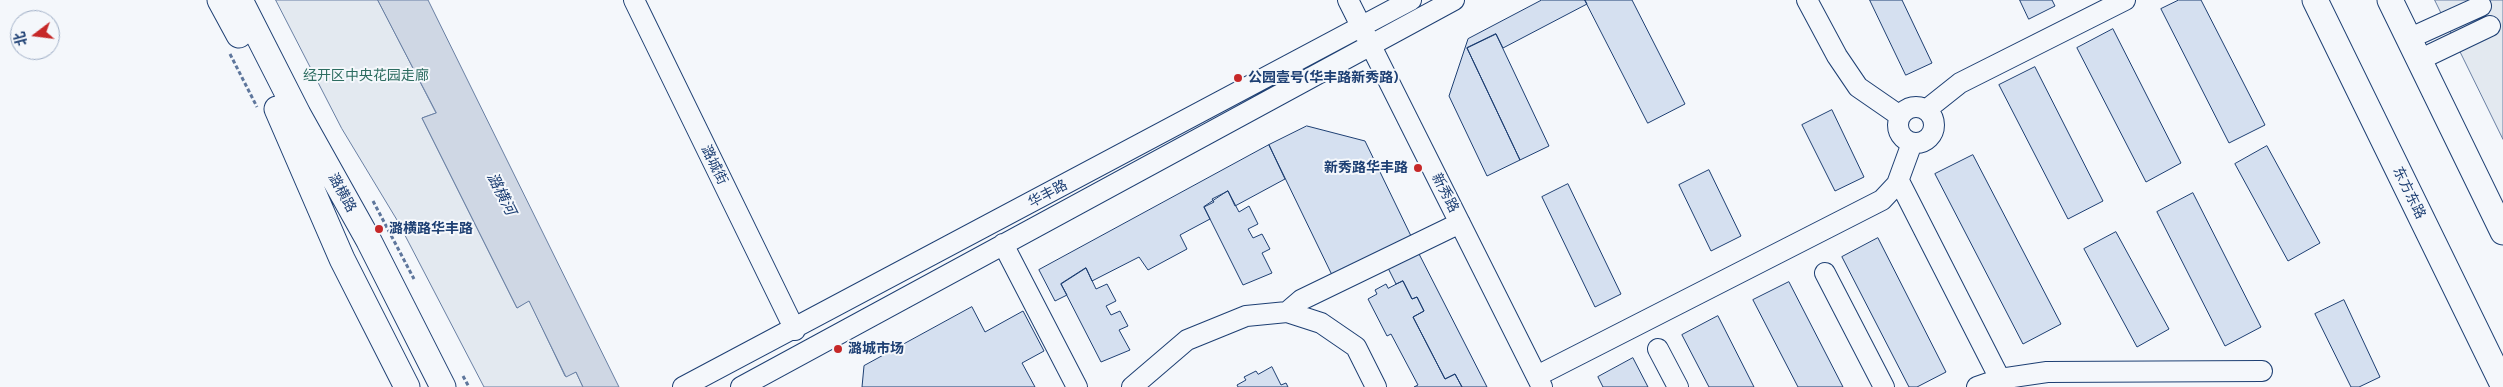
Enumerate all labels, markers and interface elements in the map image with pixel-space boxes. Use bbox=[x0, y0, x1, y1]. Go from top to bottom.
north arrow bbox=[10, 10, 60, 60]
text: 北 bbox=[11, 30, 31, 48]
park label: 经开区中央花园走廊 bbox=[303, 68, 429, 84]
place label: 公园壹号(华丰路新秀路) bbox=[1248, 70, 1399, 86]
marker: 公园壹号(华丰路新秀路) bbox=[1232, 72, 1244, 84]
street label: 潞城街 bbox=[697, 142, 731, 188]
place label: 新秀路华丰路 bbox=[1324, 160, 1408, 176]
marker: 新秀路华丰路 bbox=[1412, 162, 1424, 174]
street label: 东方东路 bbox=[2389, 164, 2429, 222]
water label: 潞横河 bbox=[483, 170, 519, 218]
street label: 新秀路 bbox=[1428, 170, 1462, 216]
street label: 潞横路 bbox=[324, 171, 360, 215]
street label: 华丰路 bbox=[1026, 177, 1070, 211]
place label: 潞横路华丰路 bbox=[389, 221, 473, 237]
marker: 潞横路华丰路 bbox=[373, 223, 385, 235]
place label: 潞城市场 bbox=[848, 341, 904, 357]
marker: 潞城市场 bbox=[832, 343, 844, 355]

